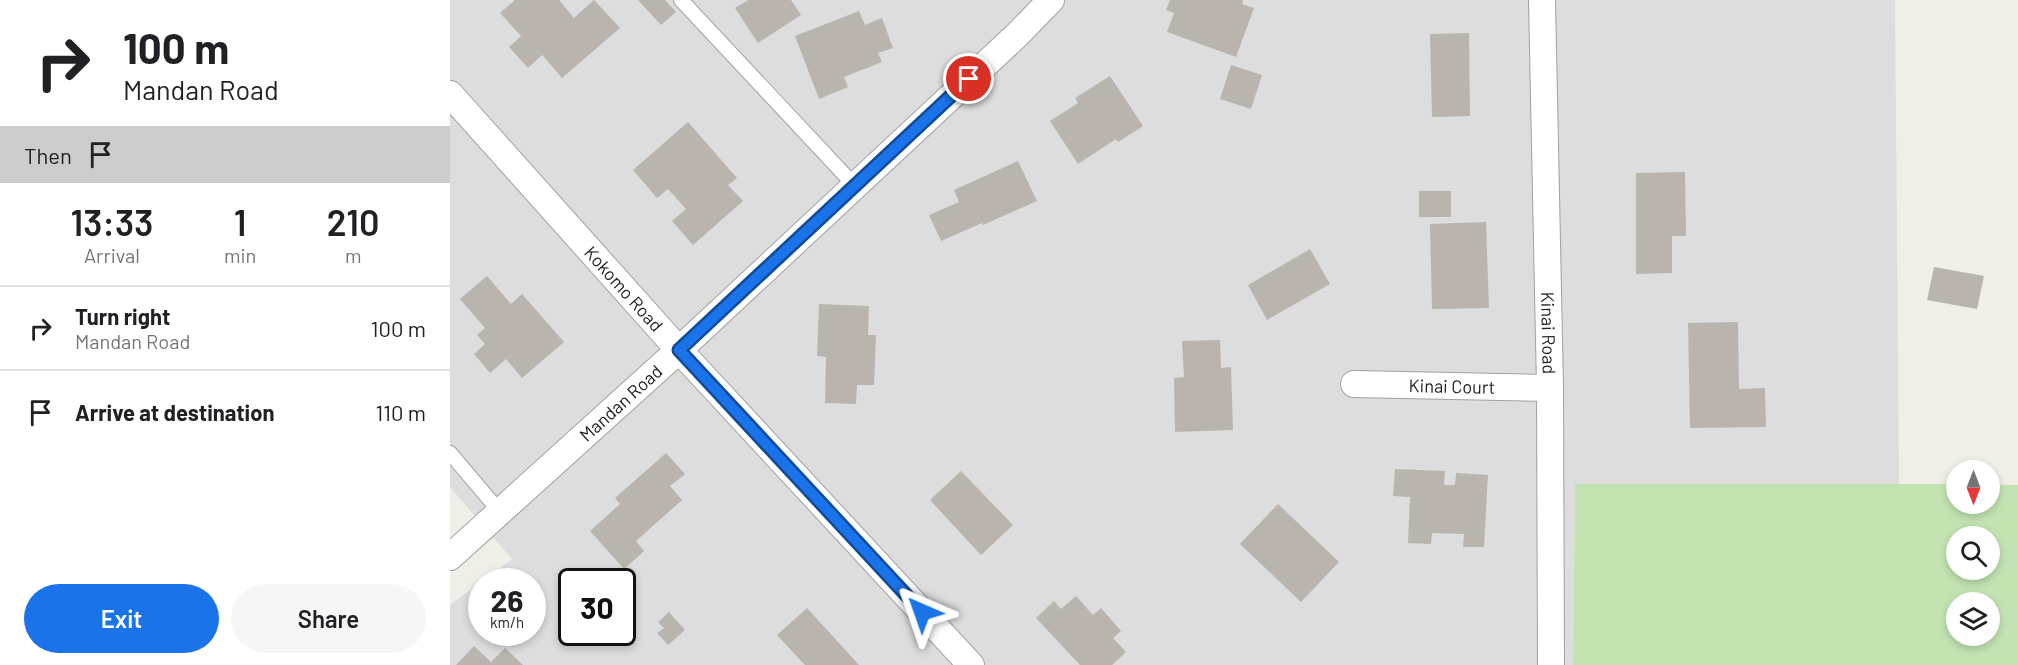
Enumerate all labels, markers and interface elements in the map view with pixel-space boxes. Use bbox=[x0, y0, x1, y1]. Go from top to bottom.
text: 100 m bbox=[123, 22, 229, 72]
icon: right bbox=[24, 24, 102, 102]
pin bbox=[943, 53, 994, 104]
icon: arrive bbox=[952, 62, 985, 95]
text: Mandan Road bbox=[123, 73, 279, 105]
icon: arrive bbox=[84, 138, 117, 171]
text: Then bbox=[24, 142, 72, 168]
text: 13:33 bbox=[71, 200, 153, 243]
text: 1 bbox=[234, 200, 246, 243]
text: 210 bbox=[327, 200, 379, 243]
street label: Kokomo Road bbox=[580, 241, 668, 336]
text: Arrival bbox=[84, 243, 140, 267]
text: min bbox=[224, 243, 256, 267]
text: m bbox=[345, 243, 361, 267]
street label: Kinai Road bbox=[1537, 291, 1561, 374]
text: Turn right bbox=[75, 303, 170, 329]
icon: right bbox=[24, 312, 57, 345]
text: 100 m bbox=[371, 315, 426, 341]
text: Mandan Road bbox=[75, 329, 190, 353]
street label: Mandan Road bbox=[575, 360, 667, 446]
street label: Kinai Court bbox=[1409, 374, 1495, 398]
icon: arrive bbox=[24, 396, 57, 429]
text: Arrive at destination bbox=[75, 399, 274, 425]
text: 110 m bbox=[376, 399, 426, 425]
north arrow bbox=[1946, 460, 2000, 514]
map controls bbox=[1946, 460, 2000, 646]
button: search bbox=[1946, 526, 2000, 580]
speed limit sign: 30 bbox=[558, 568, 636, 646]
position arrow bbox=[890, 580, 954, 644]
text: 26 bbox=[491, 582, 523, 618]
button: Exit bbox=[24, 584, 219, 653]
button: Share bbox=[231, 584, 426, 653]
button: layers bbox=[1946, 592, 2000, 646]
text: km/h bbox=[490, 613, 524, 631]

